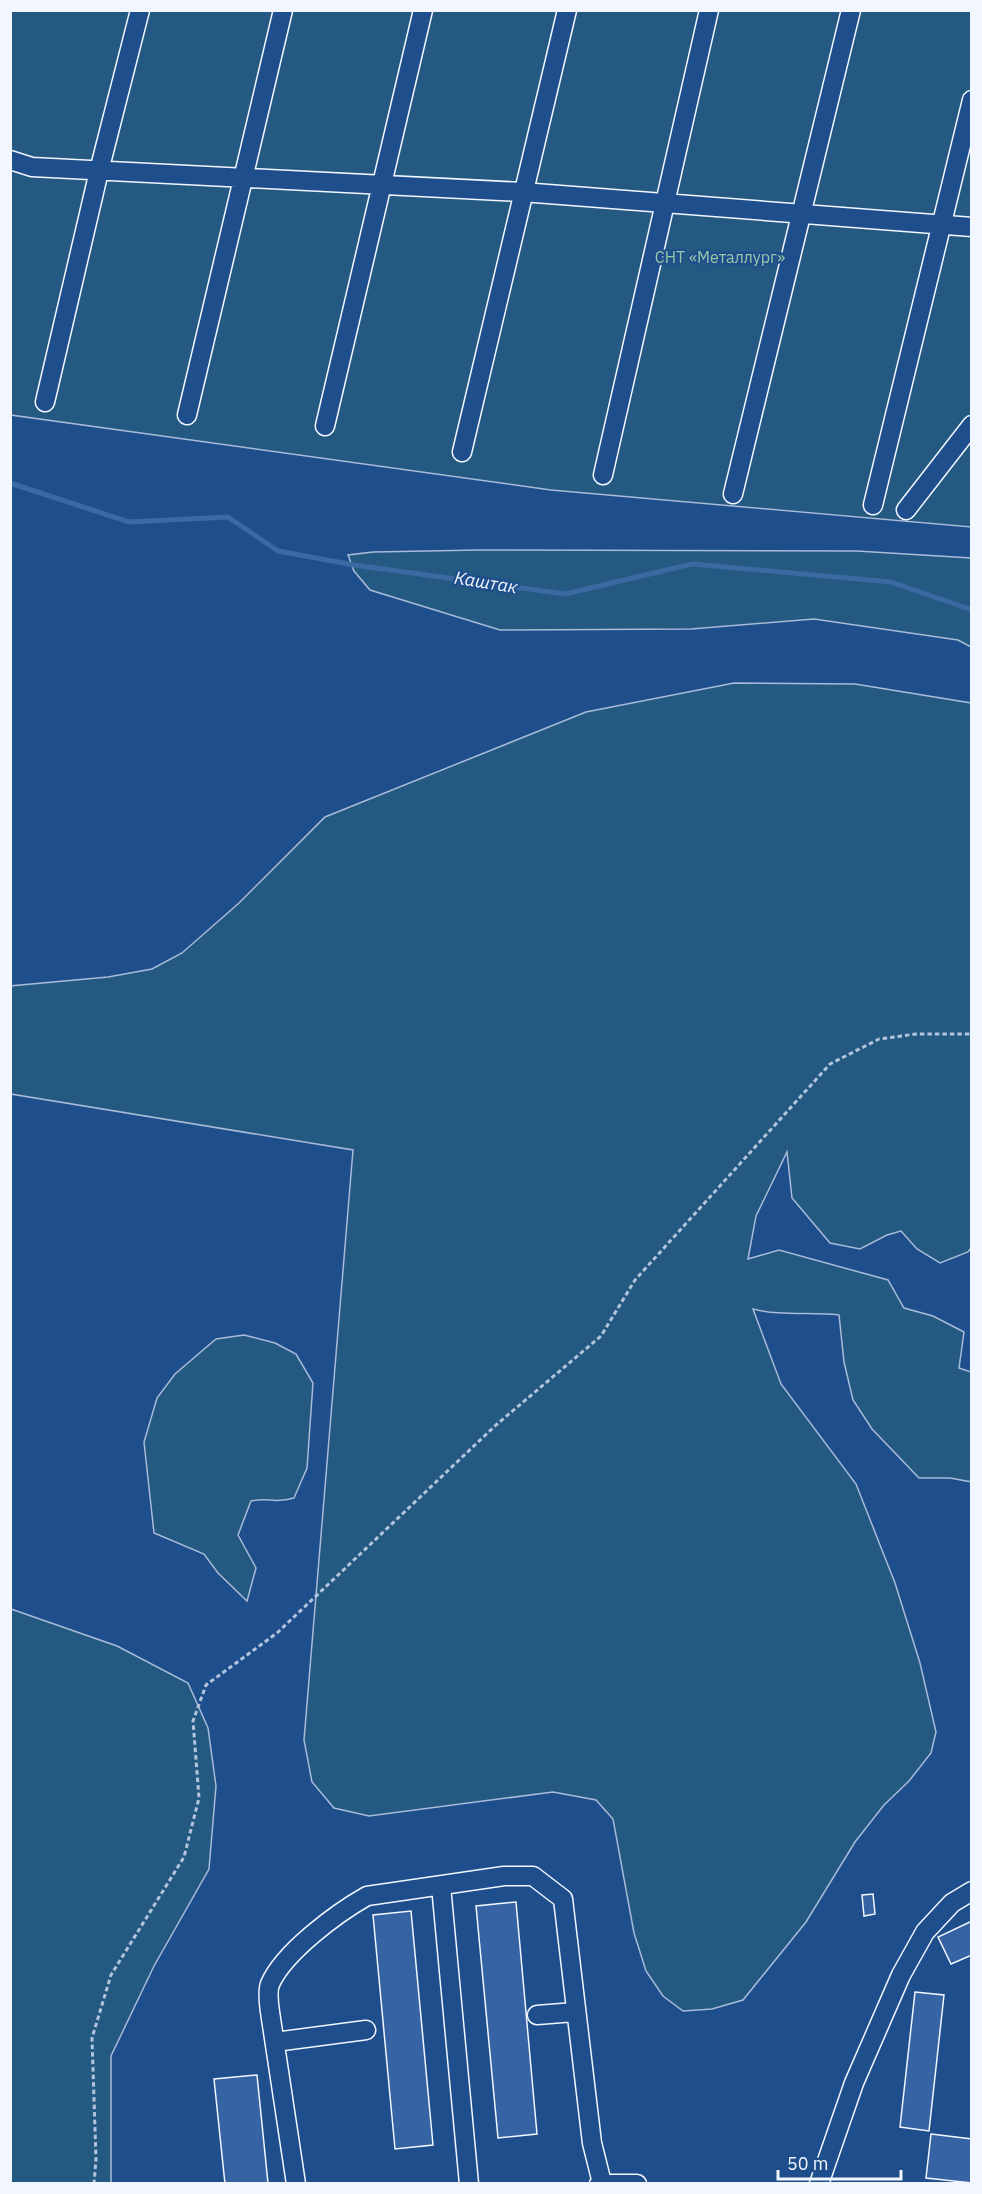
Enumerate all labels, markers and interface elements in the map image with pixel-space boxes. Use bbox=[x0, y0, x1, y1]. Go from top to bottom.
park label: СНТ «Металлург» bbox=[655, 247, 785, 267]
water label: Каштак bbox=[453, 566, 520, 598]
scale bar bbox=[778, 2143, 901, 2181]
text: 50 m bbox=[787, 2152, 829, 2175]

